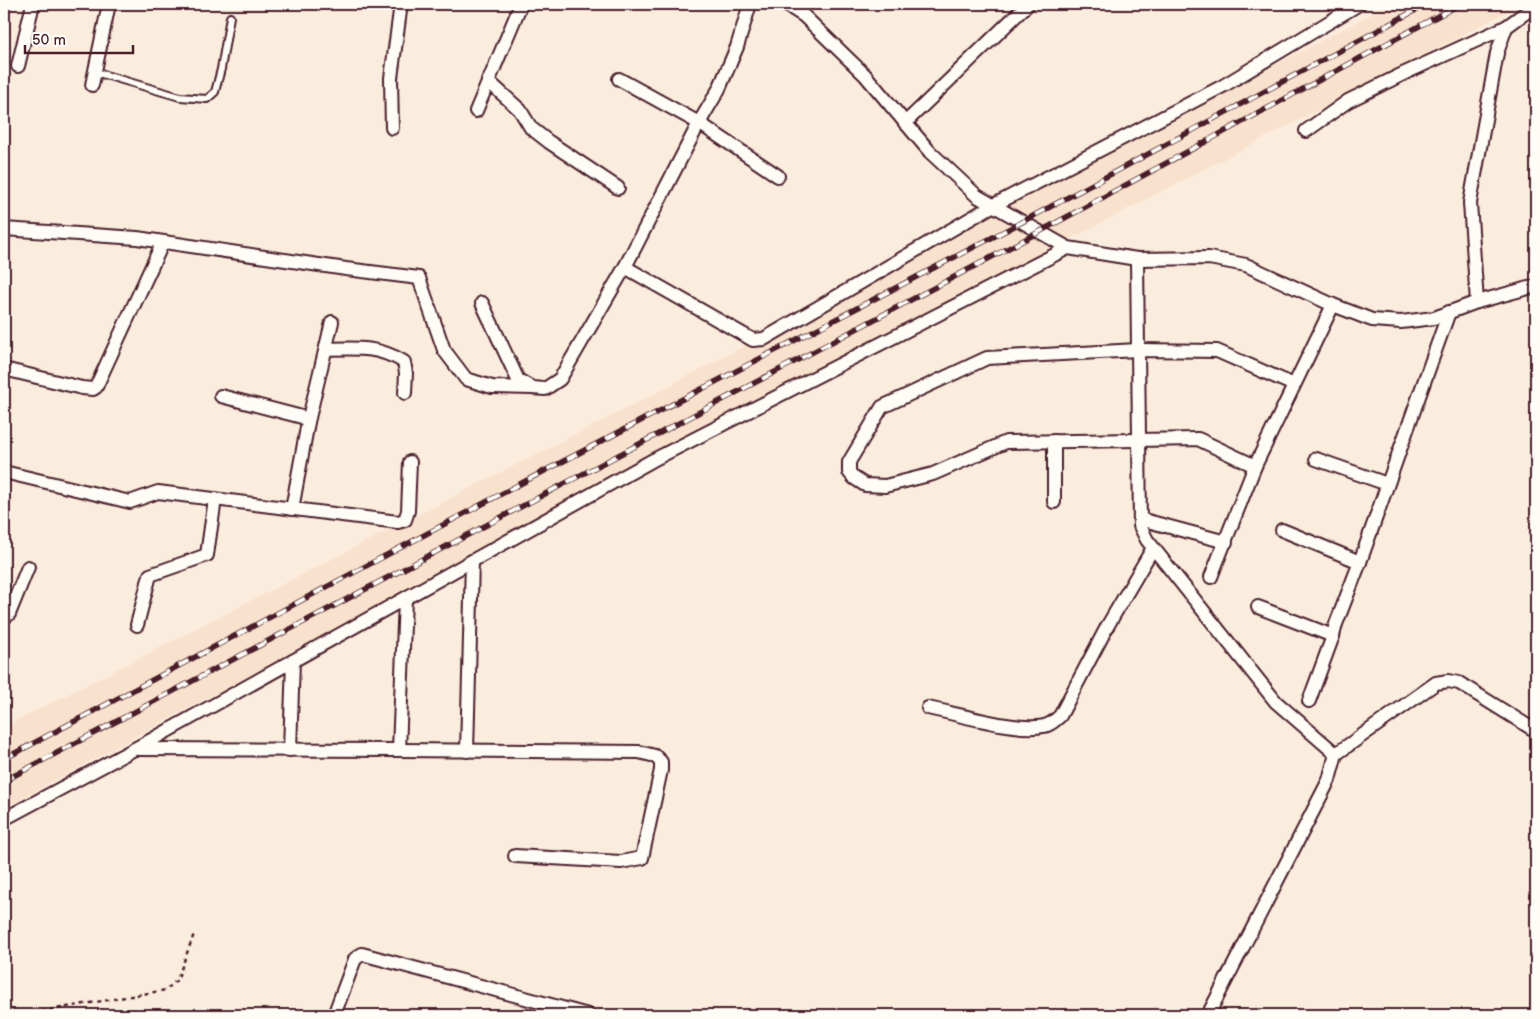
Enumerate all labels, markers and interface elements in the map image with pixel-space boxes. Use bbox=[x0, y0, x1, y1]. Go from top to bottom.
scale bar bbox=[25, 22, 132, 54]
text: 50 m bbox=[32, 31, 66, 50]

